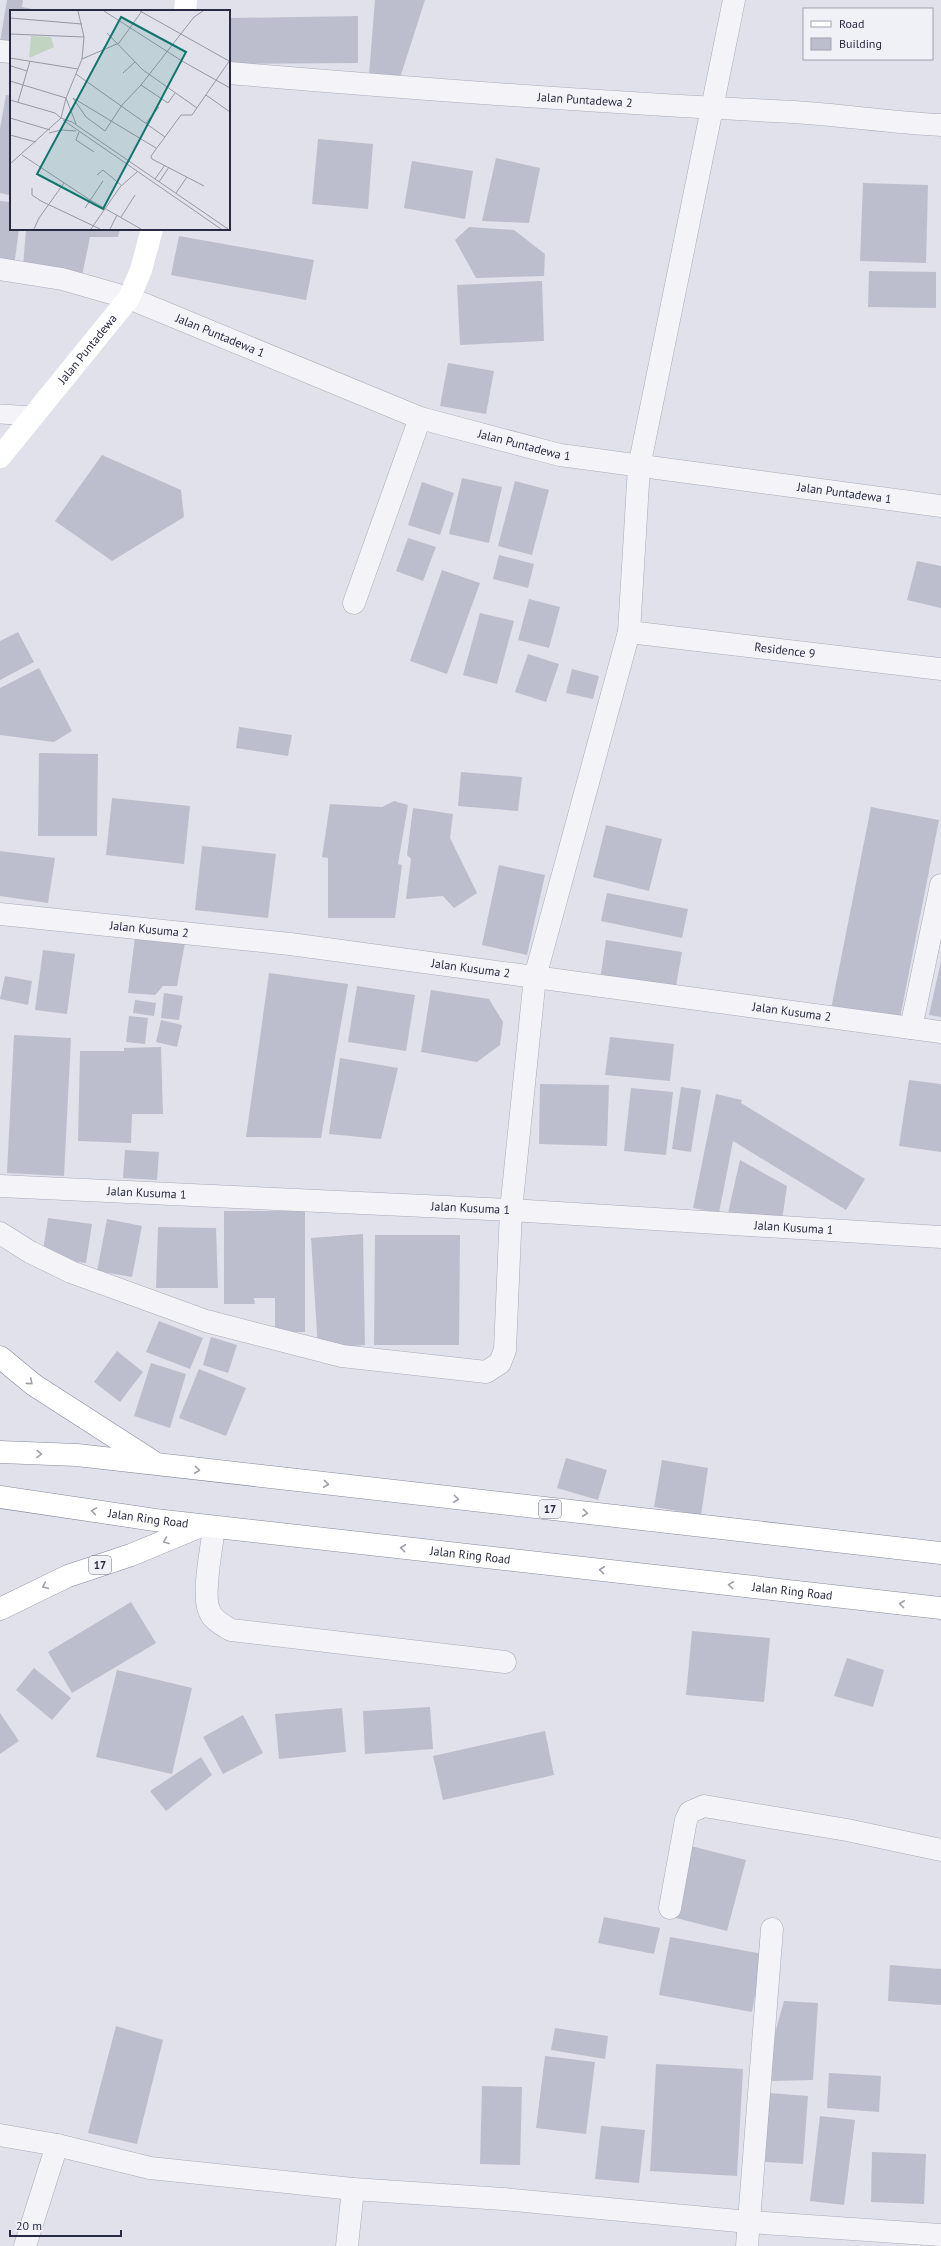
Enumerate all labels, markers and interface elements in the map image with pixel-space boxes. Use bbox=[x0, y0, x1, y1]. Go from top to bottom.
legend bbox=[803, 8, 933, 60]
inset map bbox=[10, 10, 230, 230]
text: Road bbox=[839, 16, 864, 31]
text: Building bbox=[839, 36, 882, 51]
street label: Jalan Puntadewa 2 bbox=[536, 89, 633, 110]
street label: Jalan Puntadewa 1 bbox=[173, 310, 267, 360]
street label: Jalan Puntadewa bbox=[54, 311, 120, 387]
street label: Jalan Puntadewa 1 bbox=[475, 425, 571, 463]
street label: Jalan Puntadewa 1 bbox=[795, 479, 893, 506]
street label: Residence 9 bbox=[754, 639, 816, 661]
street label: Jalan Kusuma 2 bbox=[108, 917, 189, 940]
street label: Jalan Kusuma 2 bbox=[430, 955, 511, 981]
street label: Jalan Kusuma 2 bbox=[751, 998, 832, 1024]
street label: Jalan Kusuma 1 bbox=[106, 1183, 187, 1202]
street label: Jalan Kusuma 1 bbox=[430, 1198, 510, 1217]
street label: Jalan Kusuma 1 bbox=[753, 1217, 834, 1237]
one-way arrow bbox=[25, 1377, 32, 1384]
one-way arrow bbox=[36, 1450, 42, 1458]
one-way arrow bbox=[194, 1465, 200, 1474]
one-way arrow bbox=[323, 1480, 329, 1489]
one-way arrow bbox=[453, 1494, 459, 1503]
road number: 17 bbox=[539, 1500, 561, 1518]
street label: Jalan Ring Road bbox=[106, 1505, 189, 1531]
one-way arrow bbox=[91, 1507, 97, 1516]
one-way arrow bbox=[582, 1509, 588, 1518]
one-way arrow bbox=[163, 1536, 170, 1544]
street label: Jalan Ring Road bbox=[428, 1543, 511, 1567]
one-way arrow bbox=[400, 1544, 406, 1553]
road number: 17 bbox=[89, 1556, 111, 1574]
one-way arrow bbox=[599, 1566, 605, 1575]
street label: Jalan Ring Road bbox=[750, 1579, 833, 1603]
one-way arrow bbox=[728, 1580, 734, 1589]
one-way arrow bbox=[41, 1581, 49, 1589]
one-way arrow bbox=[899, 1599, 905, 1608]
scale bar bbox=[10, 2212, 121, 2238]
text: 20 m bbox=[16, 2218, 42, 2233]

